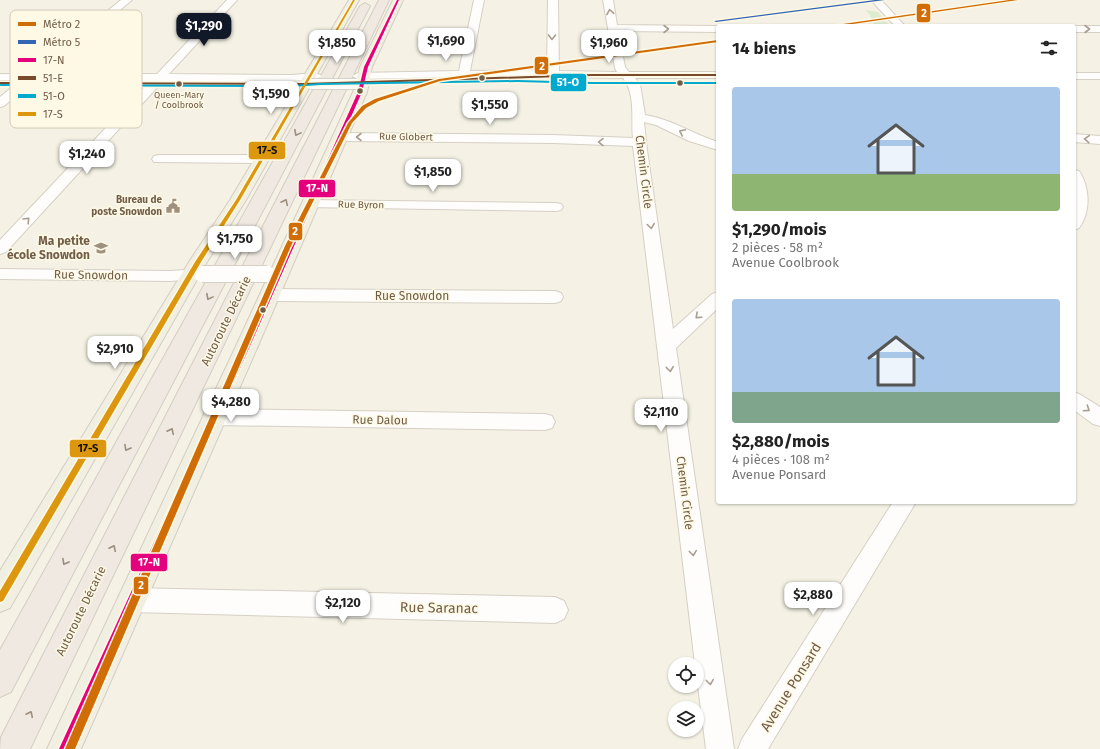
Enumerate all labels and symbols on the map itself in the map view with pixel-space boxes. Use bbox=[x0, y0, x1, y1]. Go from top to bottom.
line badge: 2 bbox=[916, 3, 931, 23]
text: 2 bbox=[921, 7, 927, 20]
one-way arrow bbox=[607, 9, 615, 15]
legend bbox=[10, 10, 142, 128]
pin: $1,290 bbox=[171, 13, 237, 47]
text: Métro 2 bbox=[43, 18, 80, 31]
one-way arrow bbox=[663, 25, 669, 33]
one-way arrow bbox=[1084, 25, 1090, 33]
pin: $1,690 bbox=[413, 28, 479, 62]
pin: $1,850 bbox=[304, 30, 370, 64]
pin: $1,960 bbox=[576, 30, 642, 64]
one-way arrow bbox=[548, 34, 557, 40]
text: Métro 5 bbox=[43, 36, 81, 49]
text: 17-N bbox=[43, 54, 65, 67]
line badge: 2 bbox=[534, 56, 549, 75]
text: 2 bbox=[539, 60, 545, 73]
text: 51-E bbox=[43, 72, 63, 85]
unlabelled marker bbox=[477, 73, 487, 83]
line badge: 51-O bbox=[550, 73, 587, 92]
text: 51-O bbox=[557, 76, 580, 89]
unlabelled marker bbox=[675, 78, 685, 88]
marker: Queen-Mary / Coolbrook bbox=[174, 79, 184, 89]
pin: $1,590 bbox=[238, 81, 304, 115]
unlabelled marker bbox=[355, 86, 365, 96]
text: 51-O bbox=[43, 90, 65, 103]
place label: Queen-Mary / Coolbrook bbox=[154, 90, 205, 110]
pin: $1,550 bbox=[457, 92, 523, 126]
text: 17-S bbox=[43, 108, 63, 121]
one-way arrow bbox=[294, 129, 302, 136]
one-way arrow bbox=[678, 129, 685, 137]
street label: Rue Globert bbox=[379, 131, 433, 143]
one-way arrow bbox=[356, 133, 362, 141]
street label: Chemin Circle bbox=[633, 134, 655, 210]
one-way arrow bbox=[1084, 134, 1090, 143]
one-way arrow bbox=[598, 138, 604, 146]
pin: $1,240 bbox=[54, 141, 120, 175]
line badge: 17-S bbox=[248, 141, 286, 160]
text: 17-S bbox=[257, 144, 278, 157]
pin: $1,850 bbox=[400, 159, 466, 193]
line badge: 17-N bbox=[298, 179, 336, 198]
text: 17-N bbox=[306, 182, 328, 195]
place label: Bureau de poste Snowdon bbox=[91, 194, 162, 218]
public building icon: Bureau de poste Snowdon bbox=[165, 198, 181, 214]
one-way arrow bbox=[280, 199, 288, 206]
street label: Rue Byron bbox=[338, 199, 384, 211]
one-way arrow bbox=[22, 218, 29, 225]
line badge: 2 bbox=[288, 222, 303, 241]
one-way arrow bbox=[646, 223, 655, 229]
text: 2 bbox=[292, 225, 298, 238]
pin: $1,750 bbox=[202, 226, 268, 260]
place label: Ma petite école Snowdon bbox=[7, 234, 90, 262]
school or university icon: Ma petite école Snowdon bbox=[93, 240, 109, 256]
street label: Rue Snowdon bbox=[54, 267, 128, 283]
street label: Autoroute Décarie bbox=[198, 274, 254, 368]
street label: Rue Snowdon bbox=[375, 289, 449, 303]
one-way arrow bbox=[206, 293, 213, 300]
unlabelled marker bbox=[258, 305, 268, 315]
one-way arrow bbox=[695, 312, 703, 319]
pin: $2,910 bbox=[82, 336, 148, 370]
one-way arrow bbox=[665, 366, 674, 372]
pin: $4,280 bbox=[198, 389, 264, 423]
pin: $2,110 bbox=[628, 399, 694, 433]
one-way arrow bbox=[1083, 404, 1090, 412]
street label: Rue Dalou bbox=[352, 413, 408, 427]
one-way arrow bbox=[166, 428, 174, 435]
line badge: 17-S bbox=[69, 439, 107, 458]
text: 17-S bbox=[78, 442, 99, 455]
one-way arrow bbox=[124, 444, 131, 451]
street label: Chemin Circle bbox=[674, 455, 696, 531]
one-way arrow bbox=[108, 544, 116, 552]
one-way arrow bbox=[688, 550, 697, 557]
line badge: 17-N bbox=[130, 553, 168, 572]
text: 17-N bbox=[138, 556, 160, 569]
one-way arrow bbox=[62, 558, 69, 565]
street label: Autoroute Décarie bbox=[53, 564, 109, 658]
line badge: 2 bbox=[133, 576, 149, 595]
text: 2 bbox=[138, 579, 144, 592]
pin: $2,880 bbox=[780, 582, 846, 616]
pin: $2,120 bbox=[310, 590, 376, 624]
street label: Rue Saranac bbox=[400, 599, 479, 617]
street label: Avenue Ponsard bbox=[757, 639, 825, 735]
one-way arrow bbox=[705, 679, 714, 685]
one-way arrow bbox=[25, 711, 33, 718]

